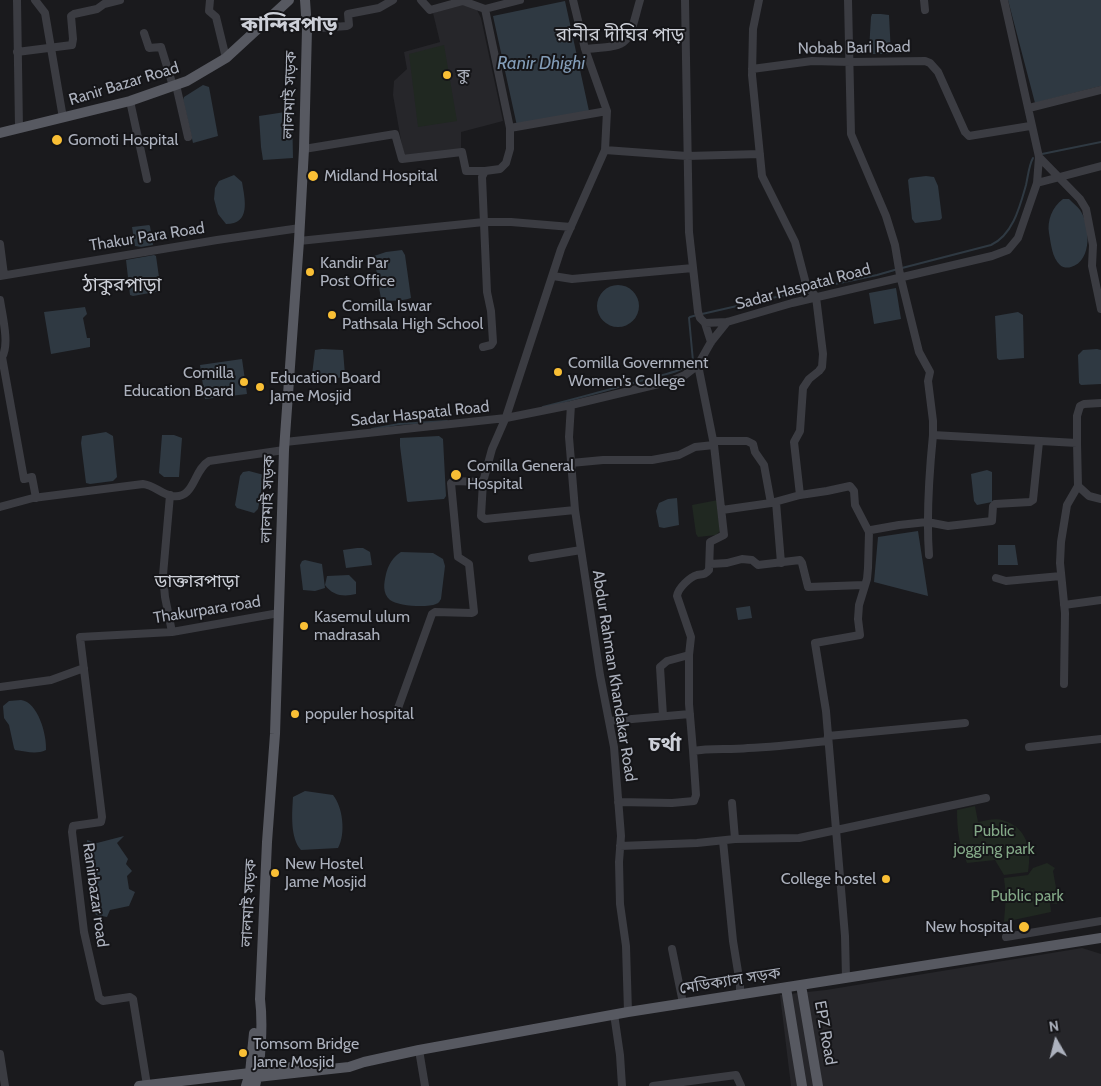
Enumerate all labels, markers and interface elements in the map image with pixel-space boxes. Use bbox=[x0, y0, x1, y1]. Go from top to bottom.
district label: কান্দিরপাড় bbox=[241, 12, 337, 38]
district label: রানীর দীঘির পাড় bbox=[556, 24, 684, 46]
street label: Nobab Bari Road bbox=[797, 37, 911, 59]
street label: লালমাই সড়ক bbox=[279, 51, 301, 139]
water label: Ranir Dhighi bbox=[497, 53, 585, 75]
street label: Ranir Bazar Road bbox=[67, 58, 181, 110]
place label: কু bbox=[457, 65, 470, 85]
marker: কু bbox=[441, 69, 453, 81]
place label: Gomoti Hospital bbox=[68, 130, 178, 150]
marker: Gomoti Hospital bbox=[50, 133, 64, 147]
place label: Midland Hospital bbox=[324, 166, 438, 186]
marker: Midland Hospital bbox=[306, 169, 320, 183]
street label: Thakur Para Road bbox=[88, 218, 206, 256]
place label: Kandir Par Post Office bbox=[320, 253, 395, 291]
street label: Sadar Haspatal Road bbox=[733, 260, 873, 314]
marker: Kandir Par Post Office bbox=[304, 266, 316, 278]
district label: ঠাকুরপাড়া bbox=[82, 274, 162, 296]
place label: Comilla Iswar Pathsala High School bbox=[342, 296, 483, 334]
marker: Comilla Iswar Pathsala High School bbox=[326, 309, 338, 321]
place label: Comilla Government Women's College bbox=[568, 353, 708, 391]
place label: Comilla Education Board bbox=[123, 363, 234, 401]
marker: Comilla Government Women's College bbox=[552, 366, 564, 378]
place label: Education Board Jame Mosjid bbox=[270, 368, 381, 406]
marker: Comilla Education Board bbox=[238, 376, 250, 388]
marker: Education Board Jame Mosjid bbox=[254, 381, 266, 393]
street label: Sadar Haspatal Road bbox=[350, 397, 490, 431]
street label: লালমাই সড়ক bbox=[257, 455, 279, 543]
place label: Comilla General Hospital bbox=[467, 456, 574, 494]
marker: Comilla General Hospital bbox=[449, 468, 463, 482]
street label: Abdur Rahman Khandakar Road bbox=[588, 569, 640, 783]
district label: ডাক্তারপাড়া bbox=[155, 571, 239, 593]
street label: Thakurpara road bbox=[152, 592, 262, 628]
place label: Kasemul ulum madrasah bbox=[314, 607, 410, 645]
marker: Kasemul ulum madrasah bbox=[298, 620, 310, 632]
place label: populer hospital bbox=[305, 704, 414, 724]
marker: populer hospital bbox=[289, 708, 301, 720]
district label: চর্থা bbox=[649, 732, 681, 758]
park label: Public jogging park bbox=[953, 821, 1035, 859]
street label: Ranirbazar road bbox=[78, 842, 112, 948]
place label: New Hostel Jame Mosjid bbox=[285, 854, 366, 892]
street label: লালমাই সড়ক bbox=[237, 859, 261, 947]
marker: New Hostel Jame Mosjid bbox=[269, 867, 281, 879]
place label: College hostel bbox=[781, 869, 876, 889]
marker: College hostel bbox=[880, 873, 892, 885]
park label: Public park bbox=[990, 886, 1064, 906]
place label: New hospital bbox=[925, 917, 1013, 937]
marker: New hospital bbox=[1017, 920, 1031, 934]
street label: মেডিক্যাল সড়ক bbox=[678, 964, 782, 998]
street label: EPZ Road bbox=[810, 999, 840, 1067]
north arrow bbox=[1031, 1016, 1081, 1066]
text: N bbox=[1048, 1017, 1060, 1036]
place label: Tomsom Bridge Jame Mosjid bbox=[253, 1034, 359, 1072]
marker: Tomsom Bridge Jame Mosjid bbox=[237, 1047, 249, 1059]

